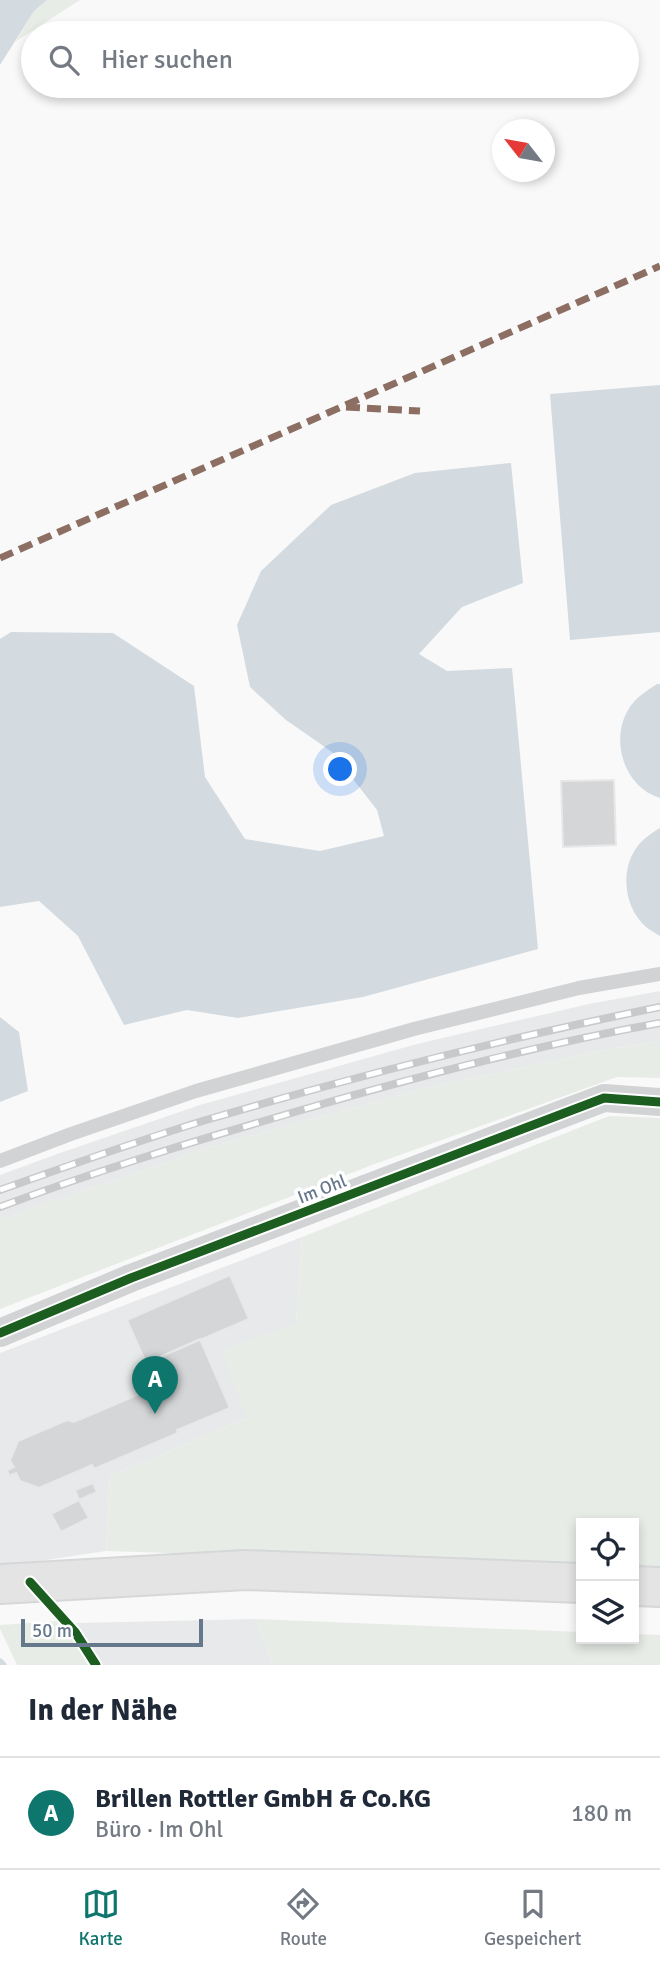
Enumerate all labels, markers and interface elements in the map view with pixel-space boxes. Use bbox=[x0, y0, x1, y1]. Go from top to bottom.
search box bbox=[21, 21, 639, 98]
icon: search bbox=[45, 41, 83, 79]
text: Hier suchen bbox=[101, 44, 233, 76]
north arrow bbox=[492, 119, 555, 182]
your location bbox=[323, 752, 357, 786]
street label: Im Ohl bbox=[294, 1170, 350, 1208]
pin: A bbox=[132, 1356, 178, 1414]
map controls bbox=[576, 1518, 639, 1644]
button: locate bbox=[576, 1518, 639, 1581]
button: layers bbox=[576, 1581, 639, 1644]
scale bar bbox=[21, 1616, 203, 1648]
text: 50 m bbox=[32, 1619, 72, 1643]
text: In der Nähe bbox=[28, 1692, 177, 1729]
text: Brillen Rottler GmbH & Co.KG bbox=[95, 1783, 431, 1815]
text: A bbox=[44, 1799, 58, 1828]
text: 180 m bbox=[571, 1799, 632, 1828]
text: Büro · Im Ohl bbox=[95, 1815, 223, 1844]
tab: Karte bbox=[78, 1885, 123, 1951]
tab: Route bbox=[280, 1885, 327, 1951]
tab: Gespeichert bbox=[484, 1885, 582, 1951]

